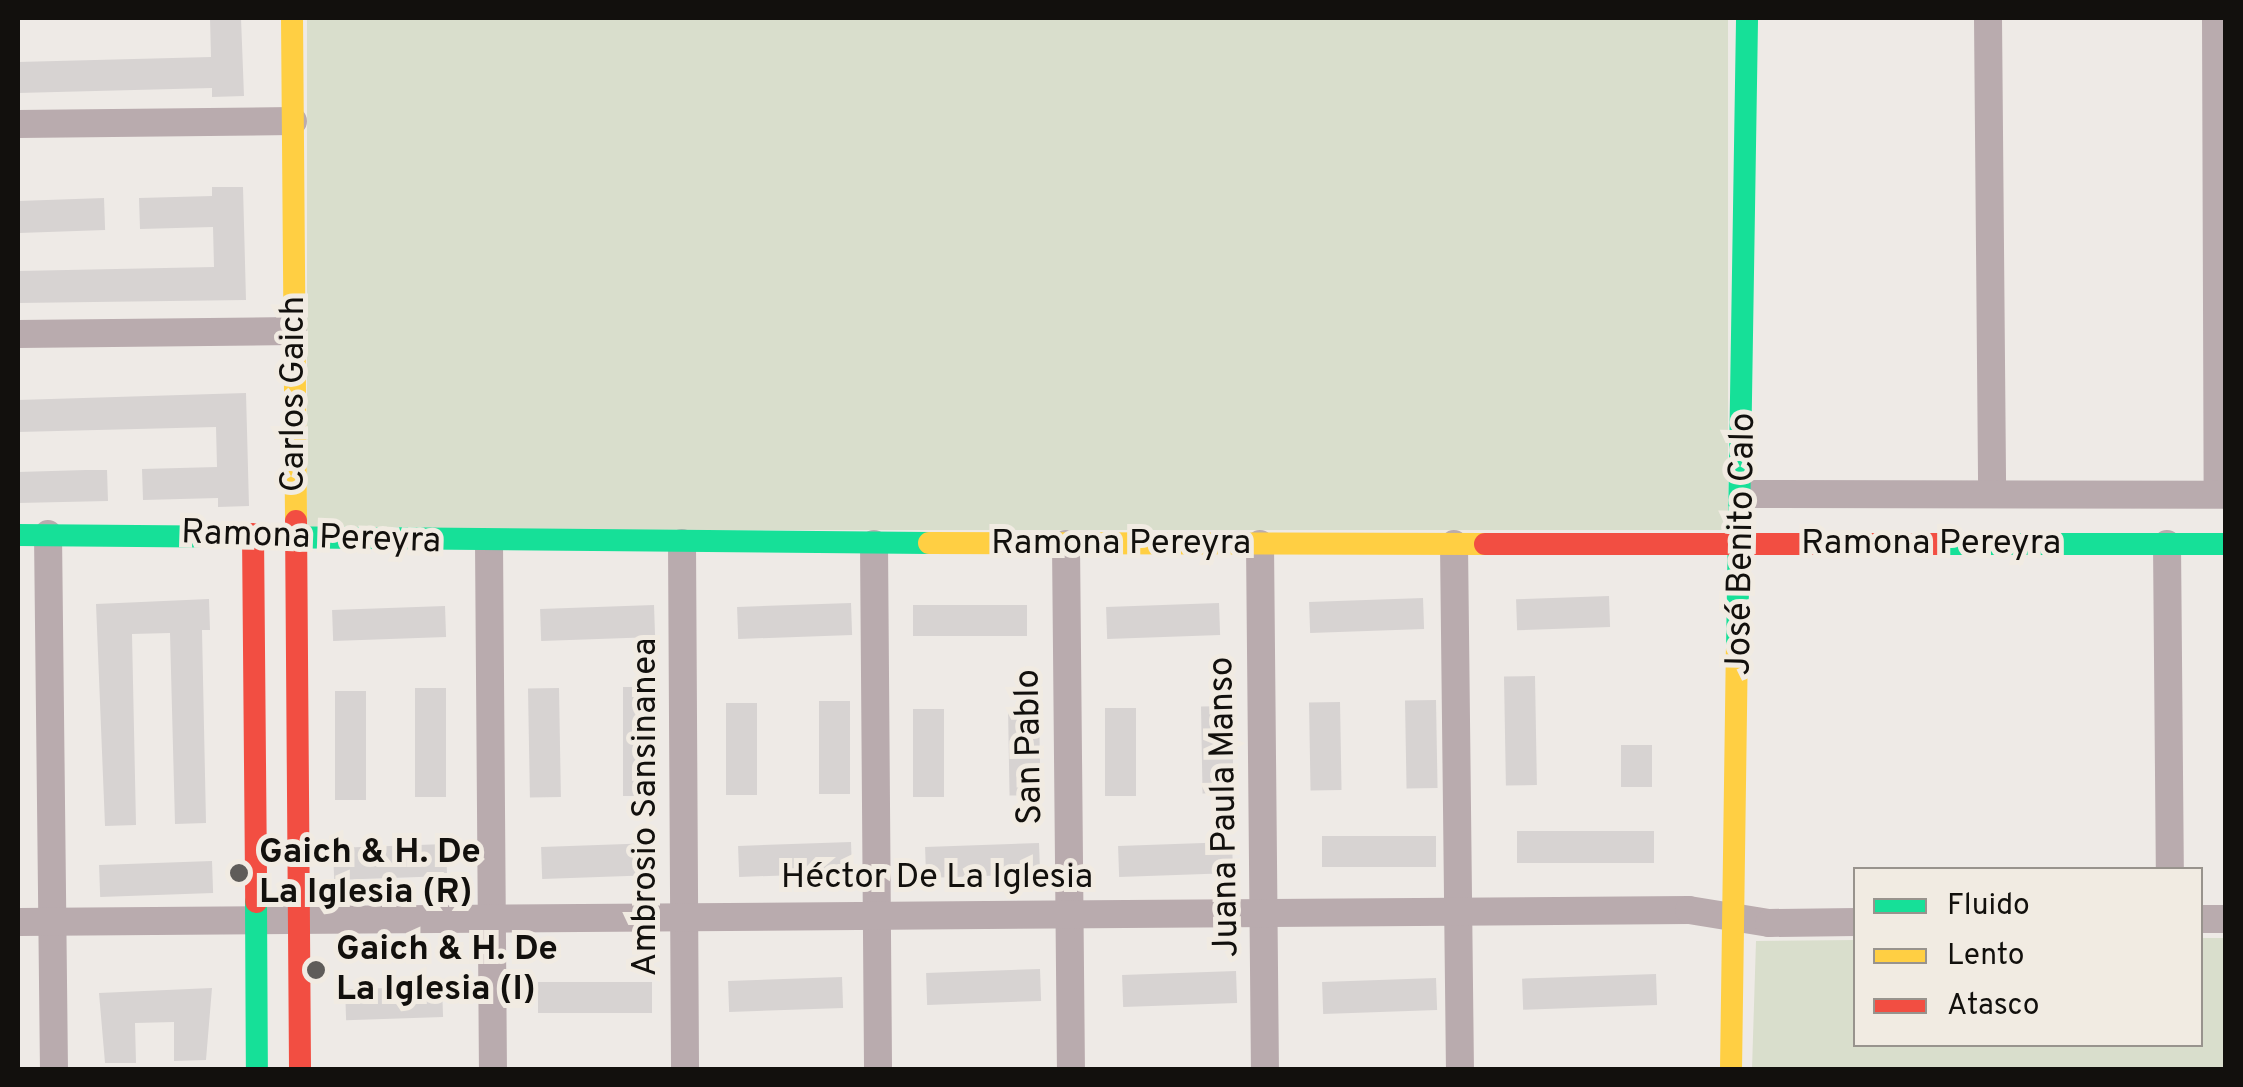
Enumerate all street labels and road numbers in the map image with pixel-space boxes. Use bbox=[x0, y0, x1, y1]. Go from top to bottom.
street label: Carlos Gaich bbox=[273, 296, 315, 492]
street label: José Benito Calo bbox=[1719, 412, 1765, 676]
street label: Ramona Pereyra bbox=[180, 512, 442, 564]
street label: Ramona Pereyra bbox=[991, 523, 1251, 565]
street label: Ramona Pereyra bbox=[1801, 523, 2061, 565]
street label: Ambrosio Sansinanea bbox=[625, 638, 667, 976]
street label: Juana Paula Manso bbox=[1201, 656, 1249, 958]
street label: San Pablo bbox=[1008, 669, 1052, 825]
street label: Héctor De La Iglesia bbox=[781, 857, 1093, 899]

